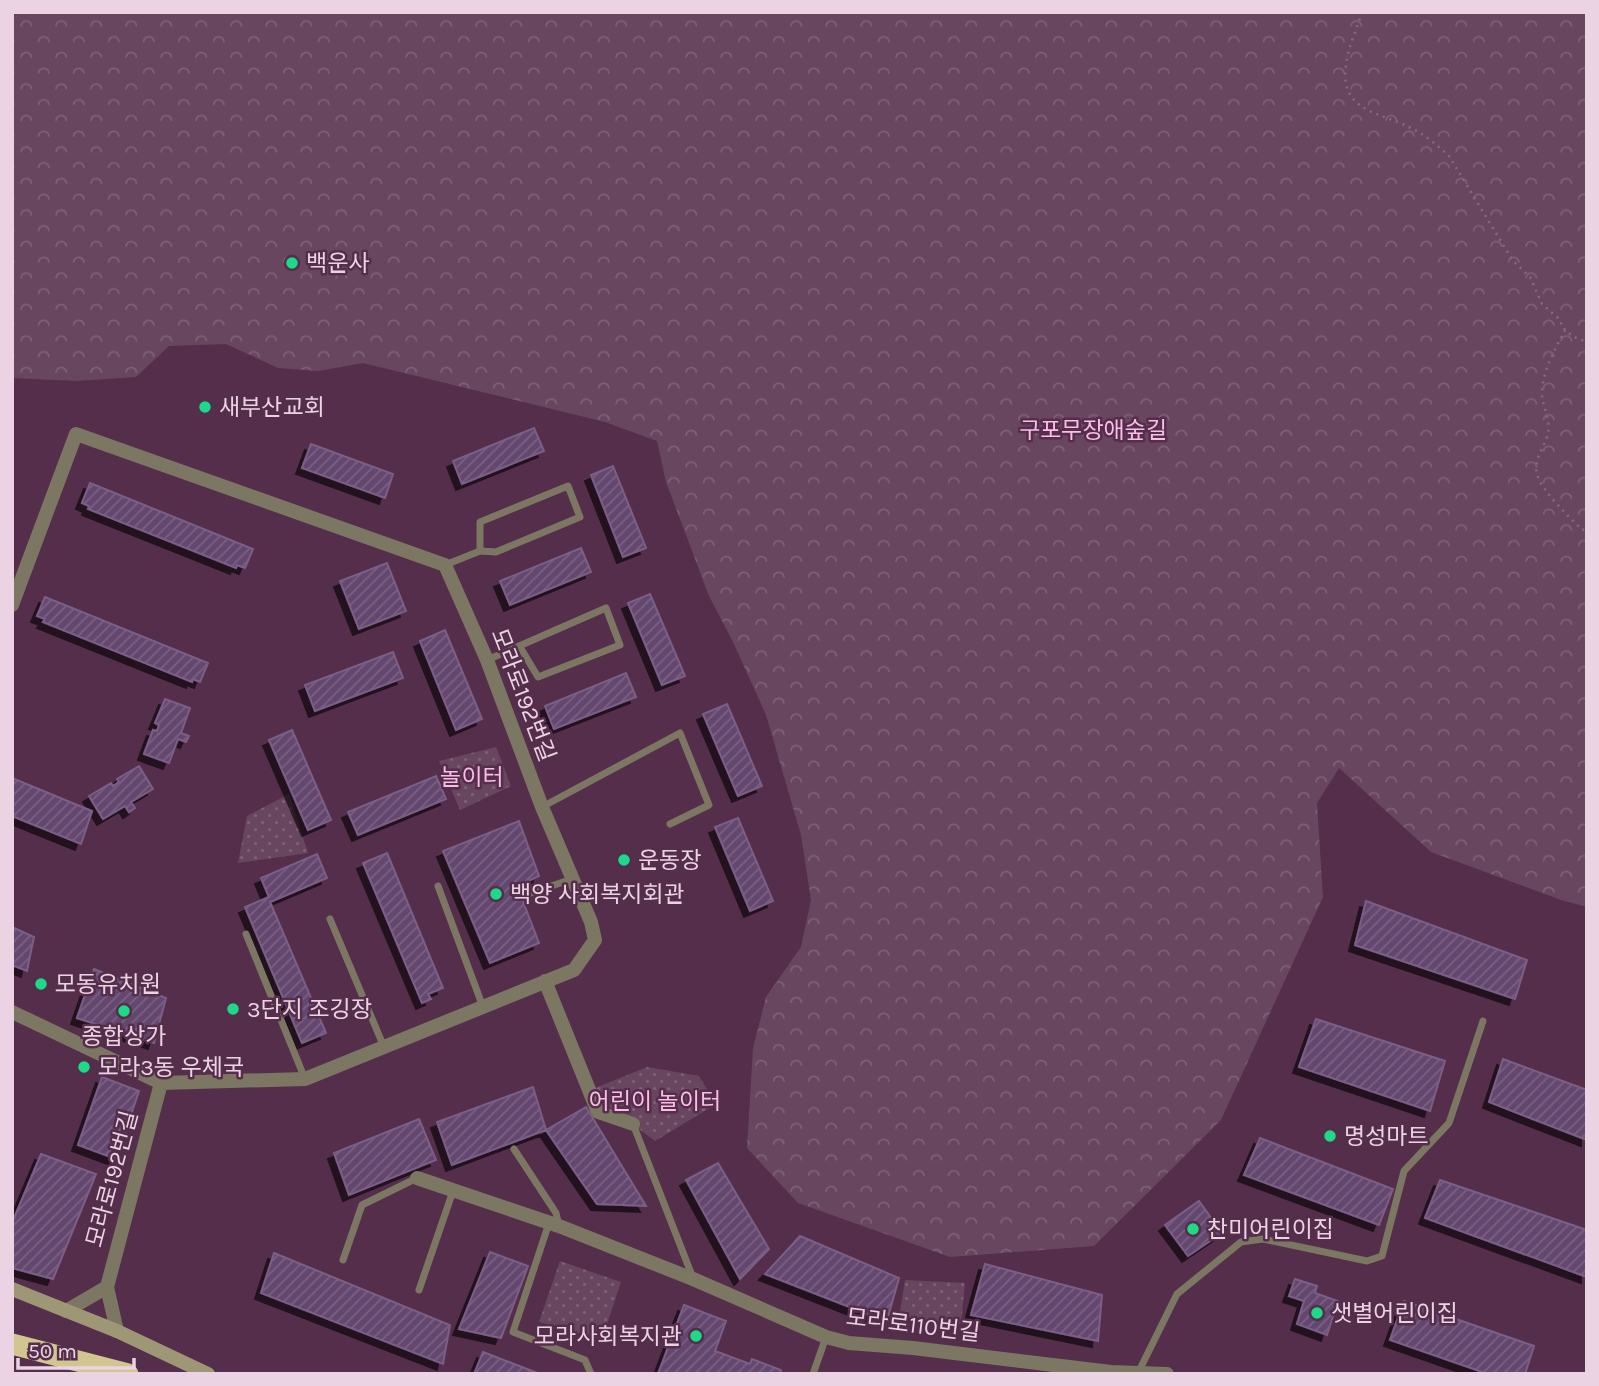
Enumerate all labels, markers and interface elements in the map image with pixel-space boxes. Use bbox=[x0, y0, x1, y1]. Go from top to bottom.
place label: 백운사 bbox=[306, 250, 369, 277]
marker: 백운사 bbox=[284, 255, 300, 271]
place label: 새부산교회 bbox=[219, 394, 325, 421]
marker: 새부산교회 bbox=[197, 399, 213, 415]
park label: 구포무장애숲길 bbox=[1019, 417, 1167, 444]
street label: 모라로192번길 bbox=[485, 625, 561, 765]
park label: 놀이터 bbox=[440, 764, 504, 791]
place label: 운동장 bbox=[638, 847, 701, 874]
marker: 운동장 bbox=[616, 852, 632, 868]
place label: 백양 사회복지회관 bbox=[510, 881, 685, 908]
marker: 백양 사회복지회관 bbox=[488, 886, 504, 902]
place label: 모동유치원 bbox=[55, 971, 161, 998]
marker: 모동유치원 bbox=[33, 976, 49, 992]
place label: 3단지 조깅장 bbox=[247, 996, 372, 1023]
marker: 3단지 조깅장 bbox=[225, 1001, 241, 1017]
marker: 종합상가 bbox=[116, 1003, 132, 1019]
place label: 종합상가 bbox=[82, 1023, 166, 1050]
place label: 모라3동 우체국 bbox=[98, 1054, 244, 1081]
marker: 모라3동 우체국 bbox=[76, 1059, 92, 1075]
park label: 어린이 놀이터 bbox=[589, 1088, 721, 1115]
street label: 모라로192번길 bbox=[81, 1108, 143, 1250]
place label: 명성마트 bbox=[1344, 1123, 1429, 1150]
marker: 명성마트 bbox=[1322, 1128, 1338, 1144]
place label: 찬미어린이집 bbox=[1207, 1216, 1334, 1243]
marker: 찬미어린이집 bbox=[1185, 1221, 1201, 1237]
place label: 샛별어린이집 bbox=[1331, 1300, 1458, 1327]
street label: 모라로110번길 bbox=[845, 1303, 981, 1347]
marker: 샛별어린이집 bbox=[1309, 1305, 1325, 1321]
place label: 모라사회복지관 bbox=[534, 1323, 682, 1350]
scale bar bbox=[18, 1326, 133, 1370]
marker: 모라사회복지관 bbox=[688, 1328, 704, 1344]
text: 50 m bbox=[28, 1339, 77, 1363]

